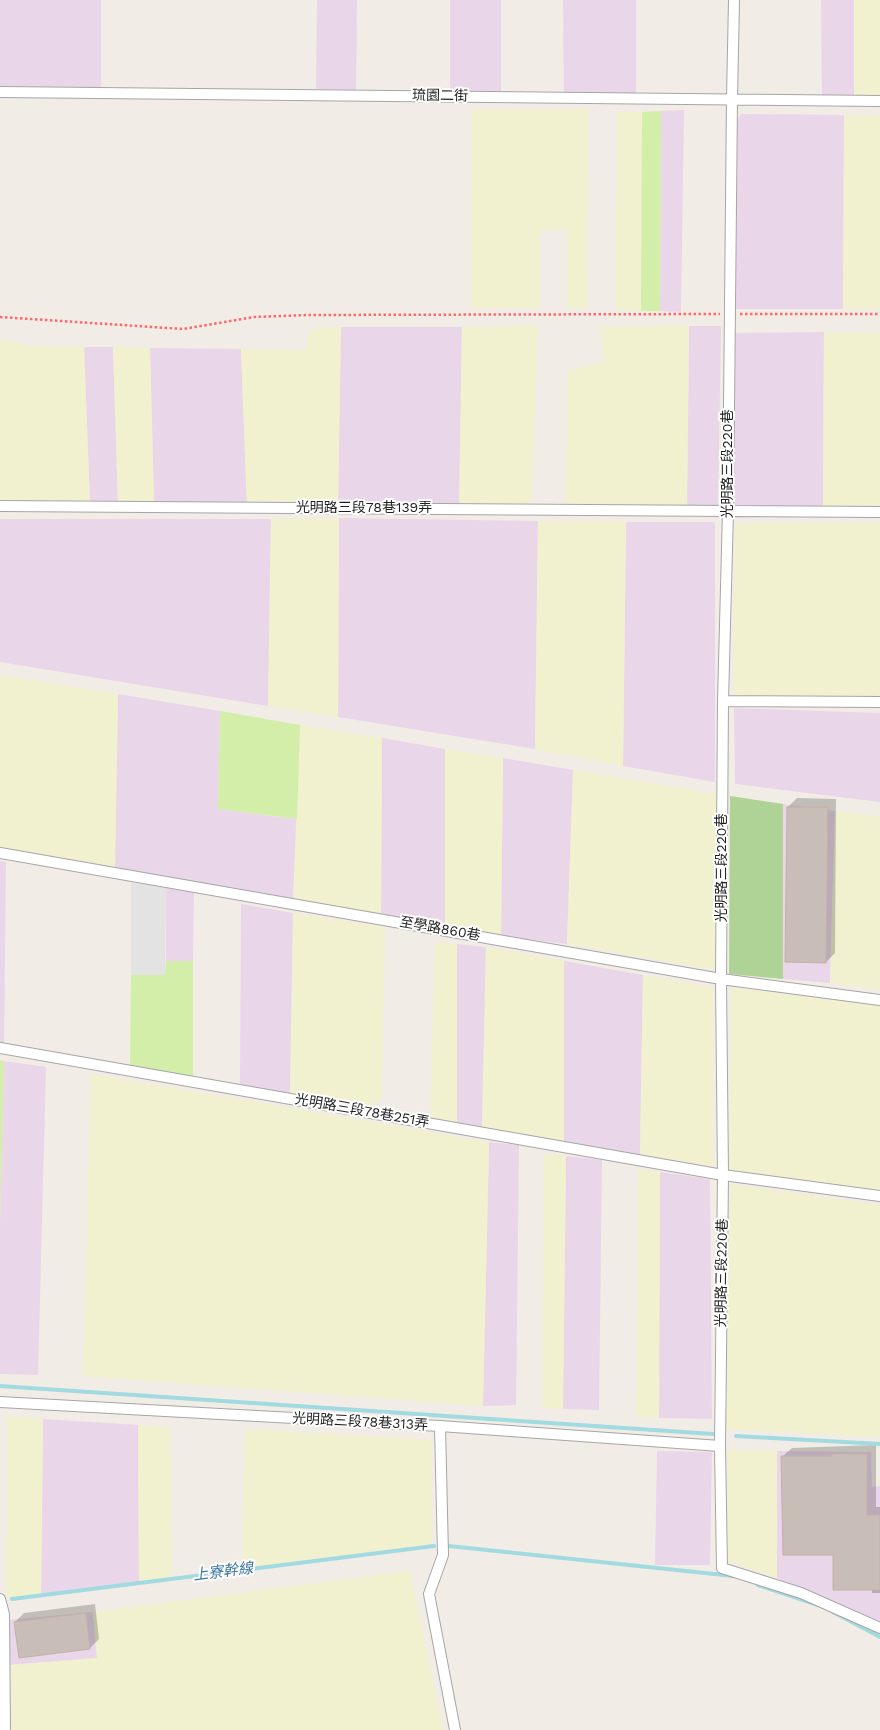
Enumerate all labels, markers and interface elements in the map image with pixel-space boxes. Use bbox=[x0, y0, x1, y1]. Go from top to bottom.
street label: 琉園二街 bbox=[412, 87, 468, 105]
street label: 光明路三段220巷 bbox=[720, 409, 736, 519]
street label: 光明路三段78巷139弄 bbox=[296, 500, 432, 516]
street label: 光明路三段220巷 bbox=[714, 813, 730, 923]
street label: 至學路860巷 bbox=[398, 914, 482, 944]
street label: 光明路三段78巷251弄 bbox=[294, 1091, 430, 1131]
street label: 光明路三段220巷 bbox=[713, 1218, 731, 1328]
street label: 光明路三段78巷313弄 bbox=[292, 1410, 428, 1434]
water label: 上寮幹線 bbox=[192, 1559, 254, 1585]

